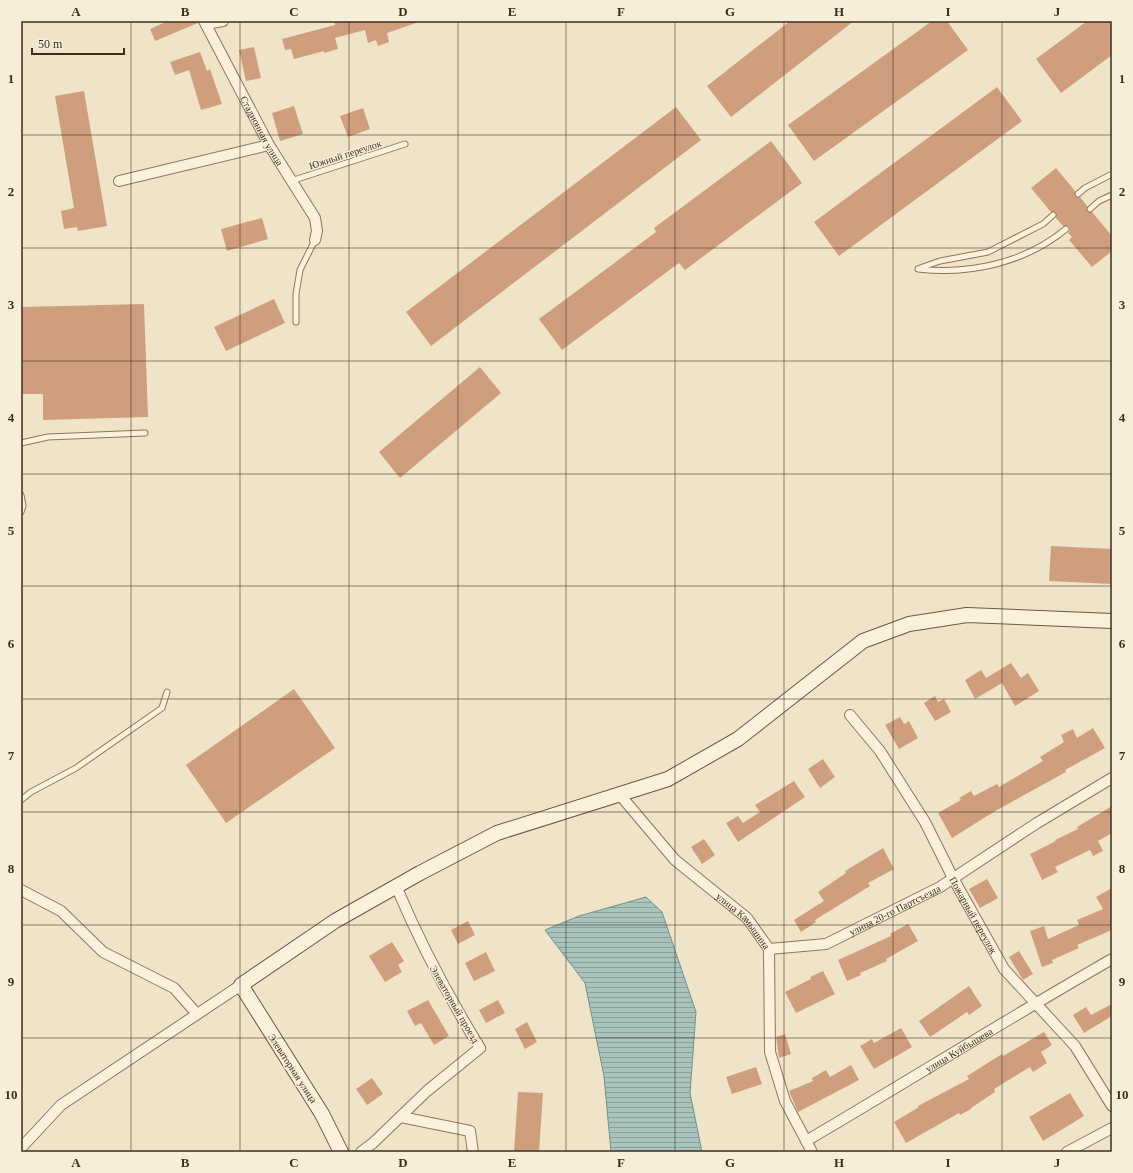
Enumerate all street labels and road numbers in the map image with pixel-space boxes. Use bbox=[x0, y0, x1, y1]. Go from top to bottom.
street label: Стадионная улица bbox=[238, 94, 286, 168]
street label: Южный переулок bbox=[307, 138, 383, 171]
street label: Пожарный переулок bbox=[947, 875, 999, 956]
street label: улица 20-го Партсъезда bbox=[847, 882, 943, 938]
street label: улица Камышина bbox=[714, 890, 773, 952]
street label: Элеваторный проезд bbox=[428, 964, 481, 1045]
street label: улица Куйбышева bbox=[923, 1025, 995, 1074]
street label: Элеваторная улица bbox=[266, 1032, 319, 1105]

